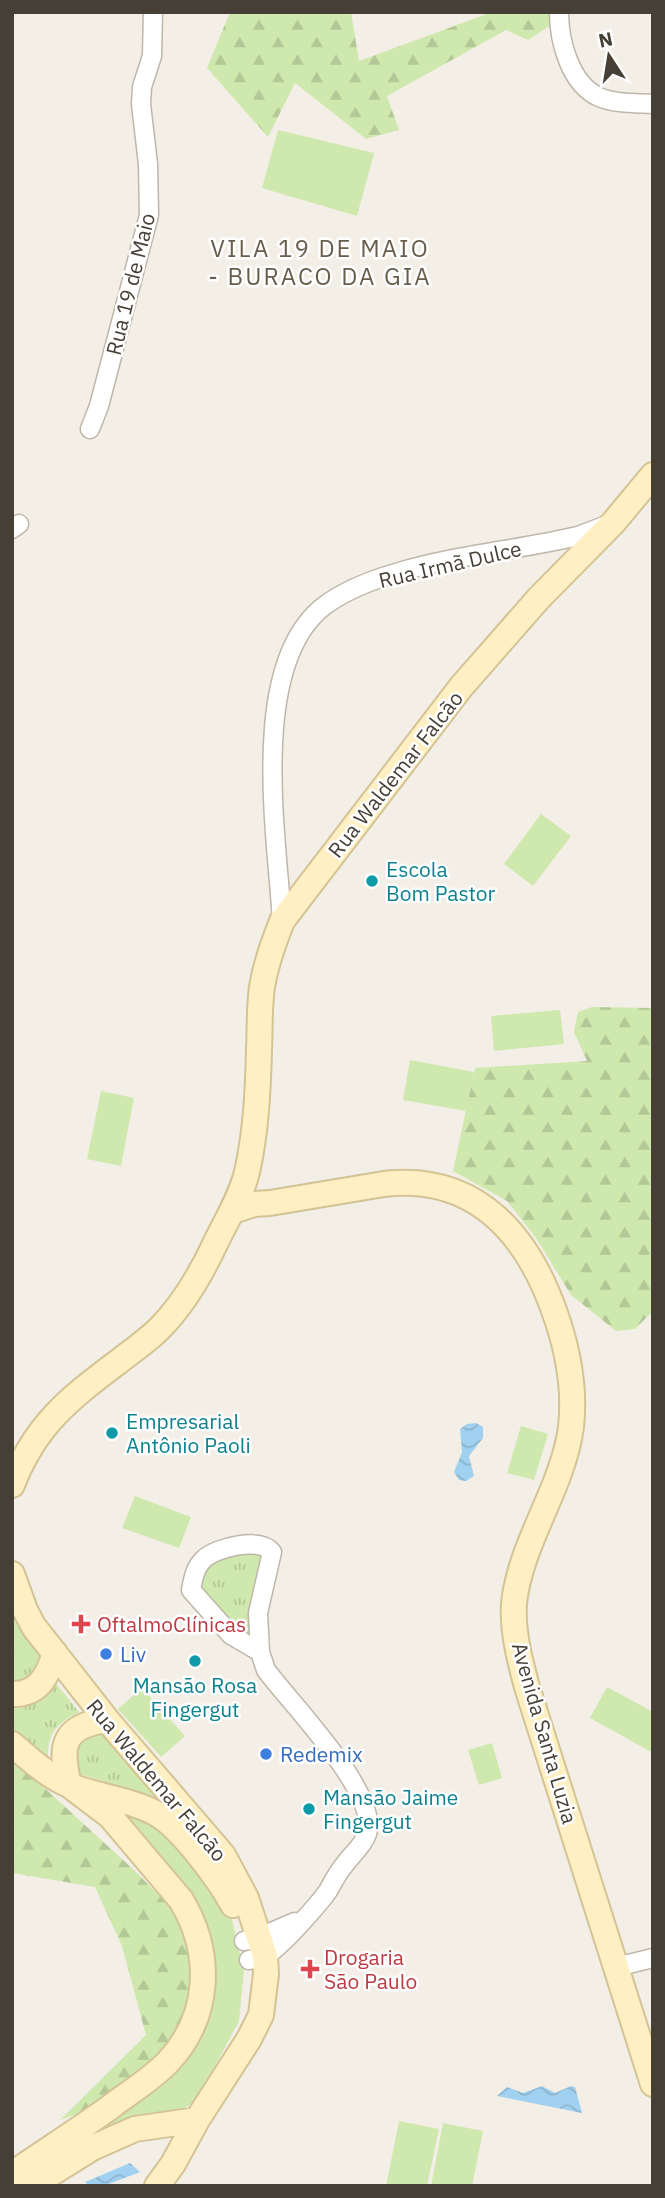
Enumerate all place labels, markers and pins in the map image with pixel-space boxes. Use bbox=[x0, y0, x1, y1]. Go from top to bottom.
place label: Escola Bom Pastor bbox=[386, 855, 496, 907]
marker: Escola Bom Pastor bbox=[364, 873, 380, 889]
place label: Empresarial Antônio Paoli bbox=[126, 1407, 251, 1459]
marker: Empresarial Antônio Paoli bbox=[104, 1425, 120, 1441]
place label: OftalmoClínicas bbox=[97, 1610, 246, 1638]
marker: OftalmoClínicas bbox=[71, 1614, 91, 1634]
place label: Liv bbox=[120, 1640, 146, 1668]
marker: Liv bbox=[98, 1646, 114, 1662]
marker: Mansão Rosa Fingergut bbox=[187, 1653, 203, 1669]
place label: Mansão Rosa Fingergut bbox=[133, 1671, 257, 1723]
place label: Redemix bbox=[280, 1740, 363, 1768]
marker: Redemix bbox=[258, 1746, 274, 1762]
place label: Mansão Jaime Fingergut bbox=[323, 1783, 458, 1835]
marker: Mansão Jaime Fingergut bbox=[301, 1801, 317, 1817]
place label: Drogaria São Paulo bbox=[324, 1943, 417, 1995]
marker: Drogaria São Paulo bbox=[302, 1961, 318, 1977]

